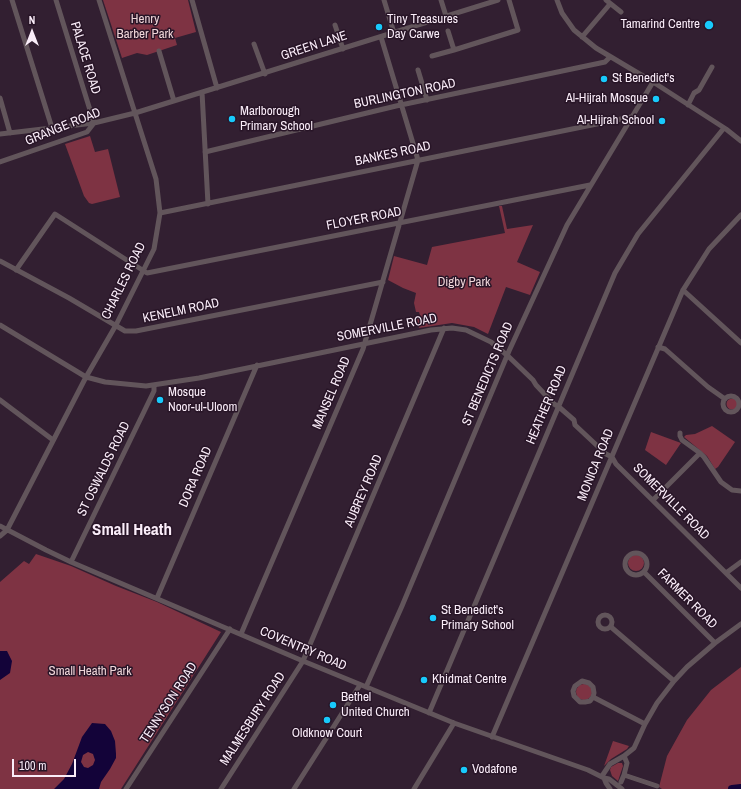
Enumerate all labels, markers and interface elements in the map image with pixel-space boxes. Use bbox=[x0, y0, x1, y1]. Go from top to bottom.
north arrow bbox=[12, 12, 52, 52]
park label: Henry Barber Park bbox=[117, 12, 173, 43]
place label: Tiny Treasures Day Carwe bbox=[387, 12, 458, 43]
text: N bbox=[29, 13, 35, 27]
place label: Tamarind Centre bbox=[620, 17, 700, 33]
marker: Tamarind Centre bbox=[703, 19, 715, 31]
street label: PALACE ROAD bbox=[67, 20, 103, 96]
marker: Tiny Treasures Day Carwe bbox=[374, 22, 384, 32]
street label: GREEN LANE bbox=[279, 28, 349, 64]
place label: St Benedict's bbox=[612, 71, 674, 87]
marker: St Benedict's bbox=[599, 74, 609, 84]
street label: BURLINGTON ROAD bbox=[353, 76, 457, 112]
place label: Al-Hijrah Mosque bbox=[566, 91, 648, 107]
marker: Al-Hijrah Mosque bbox=[651, 94, 661, 104]
place label: Marlborough Primary School bbox=[240, 104, 313, 135]
street label: GRANGE ROAD bbox=[23, 105, 103, 149]
place label: Al-Hijrah School bbox=[577, 113, 654, 129]
marker: Marlborough Primary School bbox=[227, 114, 237, 124]
marker: Al-Hijrah School bbox=[657, 116, 667, 126]
street label: BANKES ROAD bbox=[354, 138, 432, 170]
street label: FLOYER ROAD bbox=[325, 204, 403, 234]
street label: CHARLES ROAD bbox=[99, 240, 149, 322]
park label: Digby Park bbox=[438, 275, 490, 291]
street label: KENELM ROAD bbox=[141, 295, 221, 327]
street label: SOMERVILLE ROAD bbox=[336, 311, 438, 345]
street label: ST BENEDICTS ROAD bbox=[459, 320, 517, 428]
street label: MANSEL ROAD bbox=[310, 354, 354, 432]
street label: HEATHER ROAD bbox=[523, 363, 571, 447]
place label: Mosque Noor-ul-Uloom bbox=[168, 385, 237, 416]
marker: Mosque Noor-ul-Uloom bbox=[155, 395, 165, 405]
street label: ST OSWALDS ROAD bbox=[74, 419, 134, 519]
street label: MONICA ROAD bbox=[574, 427, 618, 503]
street label: DORA ROAD bbox=[176, 444, 216, 510]
street label: AUBREY ROAD bbox=[342, 452, 386, 530]
street label: SOMERVILLE ROAD bbox=[630, 461, 712, 543]
district label: Small Heath bbox=[92, 520, 172, 540]
street label: FARMER ROAD bbox=[654, 566, 720, 632]
place label: St Benedict's Primary School bbox=[441, 603, 514, 634]
marker: St Benedict's Primary School bbox=[428, 613, 438, 623]
street label: COVENTRY ROAD bbox=[257, 624, 349, 674]
street label: TENNYSON ROAD bbox=[137, 660, 201, 746]
park label: Small Heath Park bbox=[49, 664, 131, 680]
street label: MALMESBURY ROAD bbox=[217, 669, 289, 769]
place label: Khidmat Centre bbox=[432, 672, 507, 688]
marker: Khidmat Centre bbox=[419, 675, 429, 685]
place label: Bethel United Church bbox=[341, 690, 410, 721]
marker: Bethel United Church bbox=[328, 700, 338, 710]
marker: Oldknow Court bbox=[322, 715, 332, 725]
place label: Oldknow Court bbox=[292, 726, 362, 742]
scale bar bbox=[14, 751, 78, 777]
text: 100 m bbox=[19, 758, 46, 774]
place label: Vodafone bbox=[472, 762, 517, 778]
marker: Vodafone bbox=[459, 765, 469, 775]

